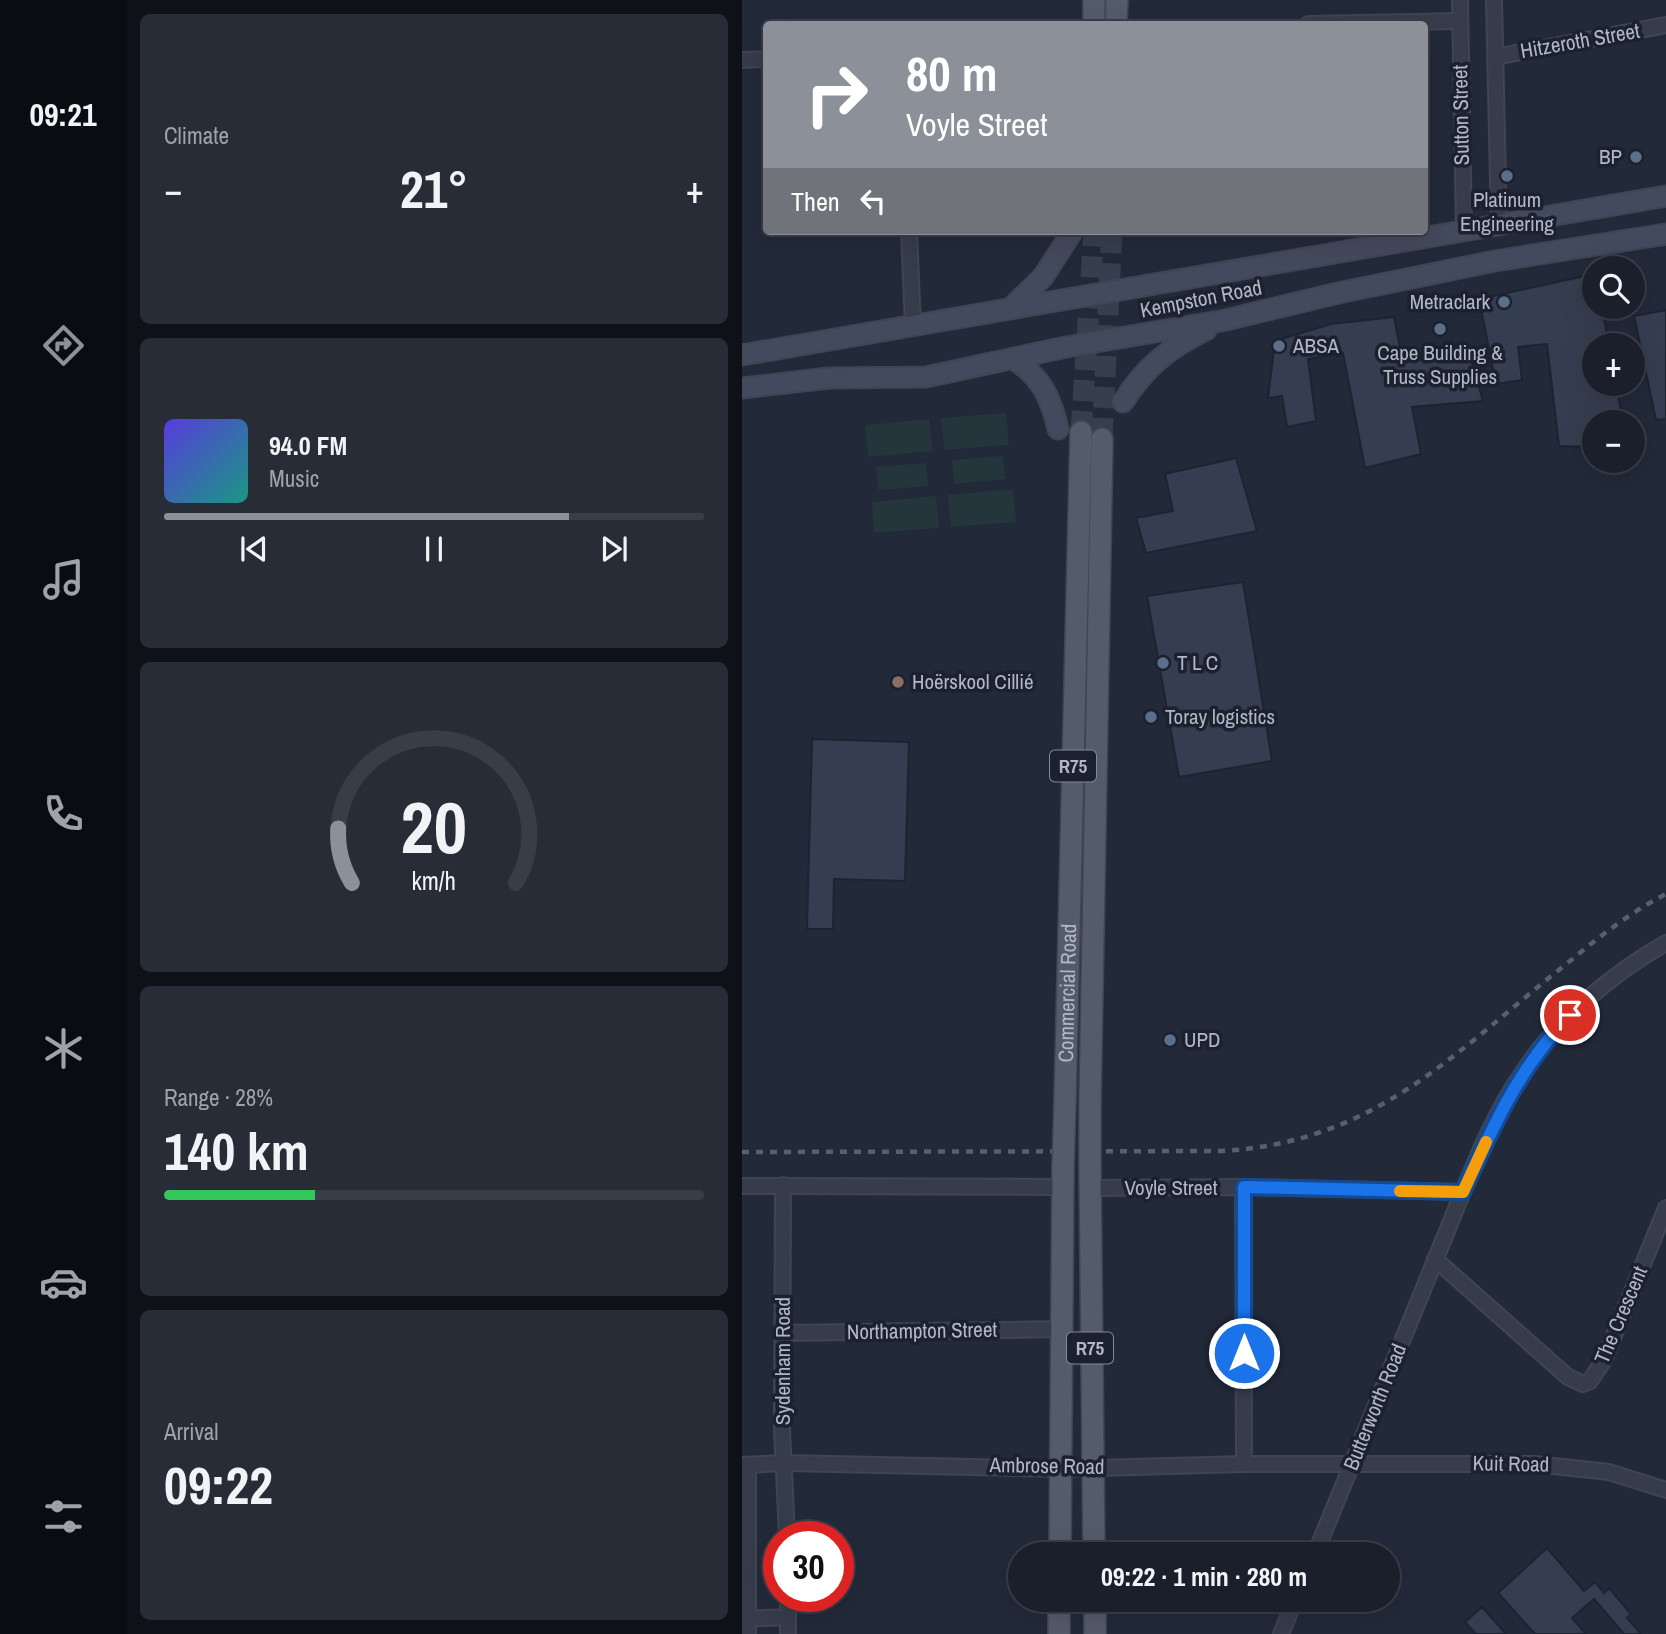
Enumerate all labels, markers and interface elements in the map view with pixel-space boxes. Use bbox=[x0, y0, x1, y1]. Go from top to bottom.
street label: Hitzeroth Street bbox=[1518, 16, 1642, 65]
text: 80 m bbox=[906, 40, 998, 106]
icon: right bbox=[791, 49, 882, 140]
street label: Sutton Street bbox=[1445, 64, 1476, 166]
text: 09:21 bbox=[29, 93, 97, 136]
text: Voyle Street bbox=[906, 103, 1048, 146]
text: Climate bbox=[164, 120, 229, 151]
place label: BP bbox=[1599, 142, 1622, 171]
marker: BP bbox=[1628, 149, 1644, 165]
text: 21° bbox=[400, 154, 468, 224]
text: − bbox=[164, 164, 182, 215]
text: + bbox=[686, 164, 704, 215]
marker: Platinum Engineering bbox=[1499, 168, 1515, 184]
icon: left bbox=[854, 182, 892, 220]
text: Then bbox=[791, 184, 840, 219]
place label: Platinum Engineering bbox=[1460, 185, 1554, 238]
map controls bbox=[1582, 256, 1645, 473]
button: search bbox=[1582, 256, 1645, 319]
street label: Kempston Road bbox=[1138, 272, 1264, 325]
place label: Metraclark bbox=[1410, 287, 1490, 316]
marker: Metraclark bbox=[1496, 294, 1512, 310]
icon: directions bbox=[39, 321, 88, 370]
marker: Cape Building & Truss Supplies bbox=[1432, 321, 1448, 337]
place label: ABSA bbox=[1292, 331, 1339, 360]
button: + bbox=[1582, 333, 1645, 396]
marker: ABSA bbox=[1271, 338, 1287, 354]
place label: Cape Building & Truss Supplies bbox=[1377, 338, 1503, 391]
button: − bbox=[1582, 410, 1645, 473]
text: 94.0 FM bbox=[269, 428, 347, 463]
text: Music bbox=[269, 463, 319, 494]
icon: previous bbox=[235, 530, 273, 568]
icon: pause bbox=[415, 530, 453, 568]
icon: next bbox=[595, 530, 633, 568]
icon: music bbox=[39, 555, 88, 604]
place label: T L C bbox=[1177, 648, 1218, 677]
marker: T L C bbox=[1155, 655, 1171, 671]
place label: Hoërskool Cillié bbox=[912, 667, 1034, 696]
marker: Hoërskool Cillié bbox=[890, 674, 906, 690]
place label: Toray logistics bbox=[1165, 702, 1275, 731]
marker: Toray logistics bbox=[1143, 709, 1159, 725]
road number: R75 bbox=[1050, 750, 1096, 782]
text: 20 bbox=[401, 778, 467, 876]
icon: phone bbox=[39, 789, 88, 838]
text: km/h bbox=[412, 864, 456, 898]
street label: Commercial Road bbox=[1051, 923, 1083, 1063]
pin bbox=[1540, 985, 1600, 1045]
icon: arrive bbox=[1551, 996, 1589, 1034]
icon: climate bbox=[39, 1024, 88, 1073]
place label: UPD bbox=[1184, 1025, 1220, 1054]
marker: UPD bbox=[1162, 1032, 1178, 1048]
text: Range · 28% bbox=[164, 1082, 273, 1113]
text: 140 km bbox=[164, 1116, 309, 1186]
street label: Voyle Street bbox=[1125, 1173, 1218, 1202]
icon: car bbox=[39, 1258, 88, 1307]
street label: The Crescent bbox=[1587, 1261, 1654, 1368]
street label: Sydenham Road bbox=[768, 1297, 797, 1425]
street label: Northampton Street bbox=[847, 1315, 998, 1346]
position arrow bbox=[1207, 1316, 1281, 1390]
road number: R75 bbox=[1067, 1332, 1113, 1364]
street label: Butterworth Road bbox=[1336, 1339, 1413, 1474]
text: Arrival bbox=[164, 1416, 219, 1447]
street label: Kuit Road bbox=[1472, 1448, 1550, 1479]
text: 09:22 bbox=[164, 1450, 273, 1520]
street label: Ambrose Road bbox=[988, 1450, 1105, 1481]
icon: filters bbox=[39, 1492, 88, 1541]
speed limit sign: 30 bbox=[763, 1521, 854, 1612]
text: 09:22 · 1 min · 280 m bbox=[1101, 1559, 1307, 1594]

